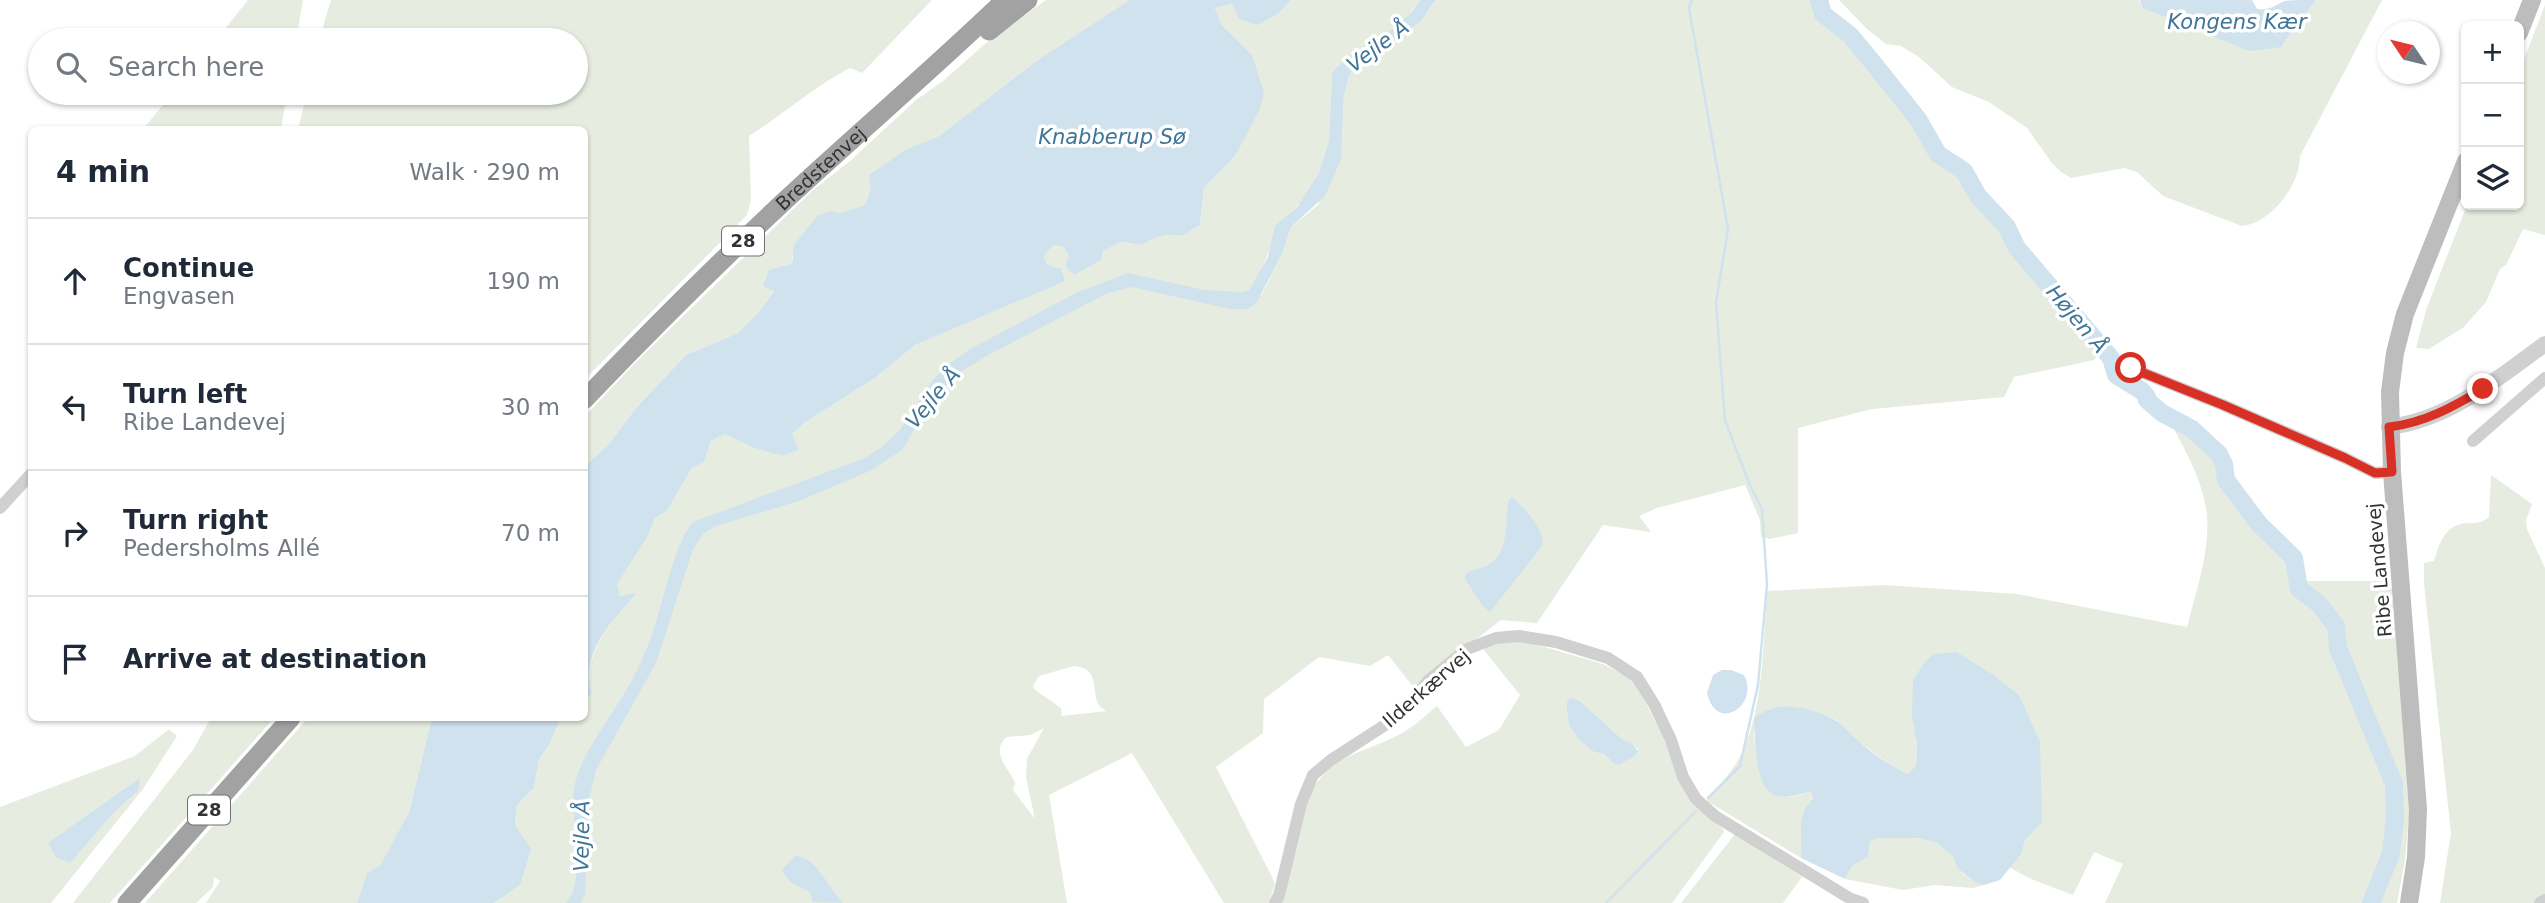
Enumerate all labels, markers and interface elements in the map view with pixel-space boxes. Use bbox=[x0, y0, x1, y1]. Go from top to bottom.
water label: Kongens Kær bbox=[2167, 10, 2308, 34]
water label: Vejle Å bbox=[1341, 13, 1414, 77]
north arrow bbox=[2377, 21, 2440, 84]
map controls bbox=[2461, 21, 2524, 210]
button: + bbox=[2461, 21, 2524, 84]
search box bbox=[28, 28, 588, 105]
icon: search bbox=[52, 48, 90, 86]
text: Search here bbox=[108, 52, 264, 82]
button: − bbox=[2461, 84, 2524, 147]
street label: Bredstenvej bbox=[771, 122, 870, 215]
water label: Knabberup Sø bbox=[1038, 125, 1187, 149]
button: layers bbox=[2461, 147, 2524, 210]
text: 4 min bbox=[56, 154, 150, 189]
text: Walk · 290 m bbox=[409, 159, 560, 185]
road number: 28 bbox=[722, 227, 764, 256]
text: Continue bbox=[123, 253, 254, 283]
icon: ahead bbox=[56, 262, 94, 300]
text: 190 m bbox=[486, 268, 560, 294]
water label: Højen Å bbox=[2042, 279, 2114, 358]
text: Engvasen bbox=[123, 283, 235, 309]
route start bbox=[2115, 352, 2146, 383]
water label: Vejle Å bbox=[899, 362, 965, 433]
route end bbox=[2467, 373, 2498, 404]
text: Turn left bbox=[123, 379, 247, 409]
icon: left bbox=[56, 388, 94, 426]
text: 30 m bbox=[501, 394, 560, 420]
text: Ribe Landevej bbox=[123, 409, 286, 435]
street label: Ribe Landevej bbox=[2362, 502, 2396, 638]
text: Turn right bbox=[123, 505, 268, 535]
icon: right bbox=[56, 514, 94, 552]
text: 70 m bbox=[501, 520, 560, 546]
text: Pedersholms Allé bbox=[123, 535, 320, 561]
icon: arrive bbox=[56, 640, 94, 678]
text: Arrive at destination bbox=[123, 644, 427, 674]
street label: Ilderkærvej bbox=[1378, 644, 1474, 732]
road number: 28 bbox=[188, 796, 230, 824]
water label: Vejle Å bbox=[567, 800, 595, 872]

